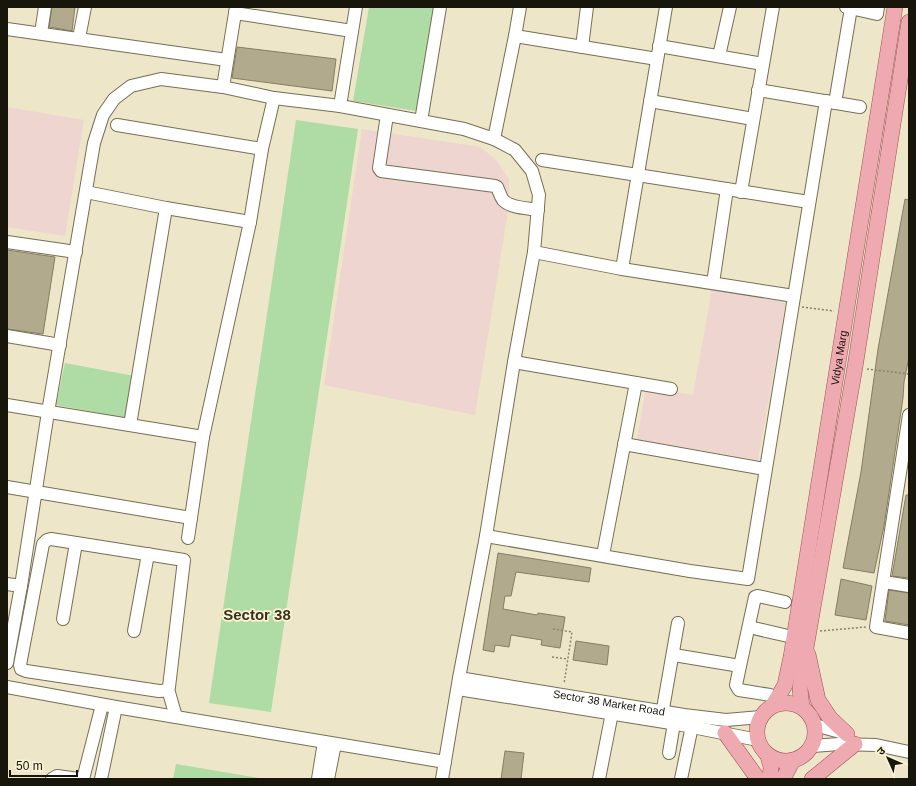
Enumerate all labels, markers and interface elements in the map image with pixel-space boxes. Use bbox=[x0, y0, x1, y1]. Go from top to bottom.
street label: Vidya Marg bbox=[829, 329, 849, 386]
district label: Sector 38 bbox=[223, 606, 291, 623]
street label: Sector 38 Market Road bbox=[552, 688, 666, 718]
north arrow bbox=[868, 738, 908, 778]
text: उ bbox=[874, 744, 888, 757]
scale bar bbox=[10, 752, 77, 778]
text: 50 m bbox=[16, 759, 43, 773]

